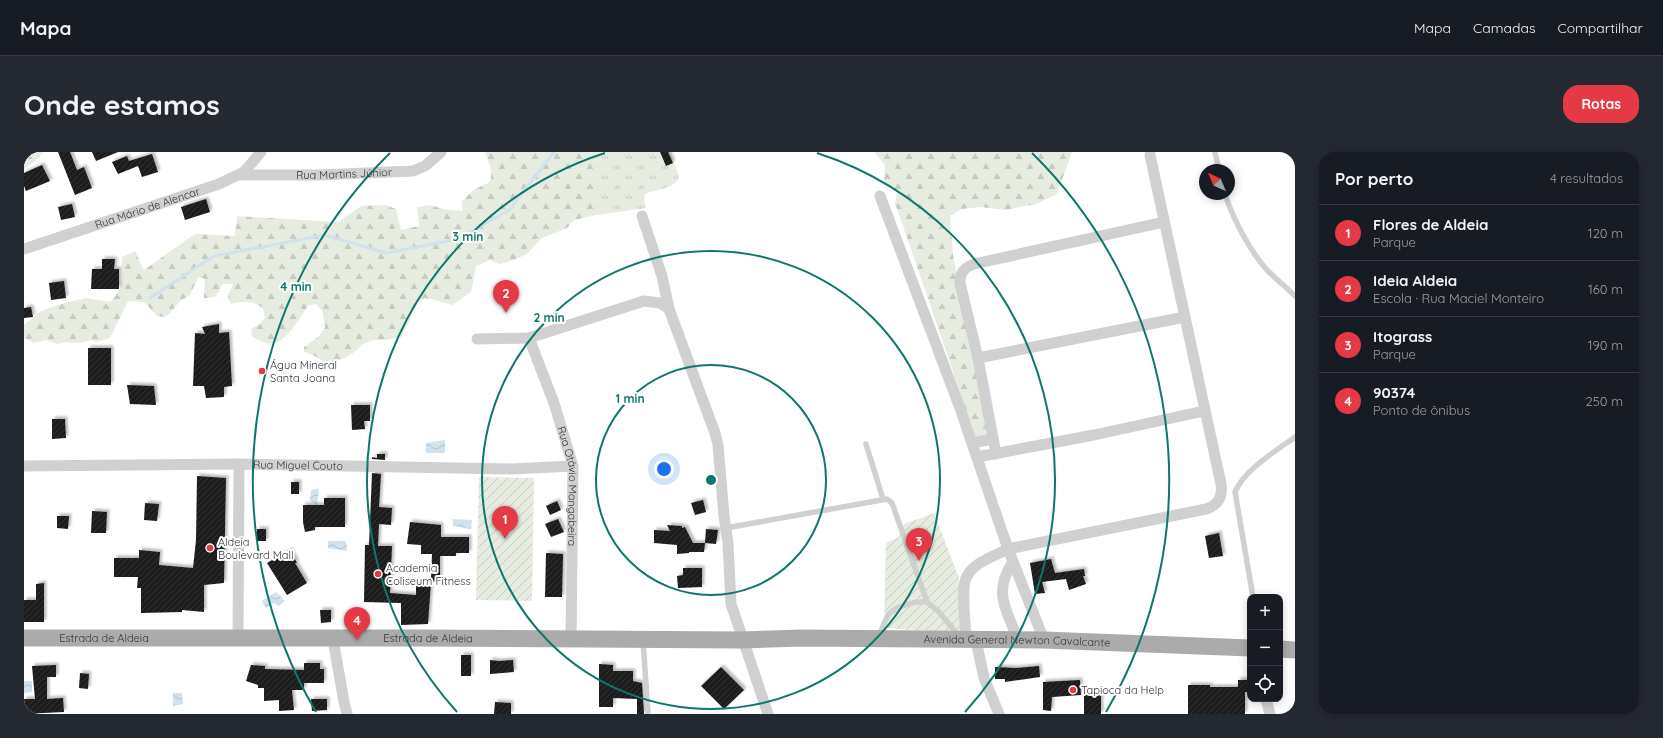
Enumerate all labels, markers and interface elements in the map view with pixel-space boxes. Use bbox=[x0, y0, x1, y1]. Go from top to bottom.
text: Mapa bbox=[20, 16, 71, 40]
text: Mapa bbox=[1414, 19, 1451, 37]
text: Camadas bbox=[1473, 19, 1535, 37]
text: Compartilhar bbox=[1557, 19, 1643, 37]
button: Rotas bbox=[1563, 85, 1639, 123]
text: Onde estamos bbox=[24, 87, 220, 122]
north arrow bbox=[1199, 164, 1235, 200]
street label: Rua Martins Júnior bbox=[296, 165, 393, 182]
text: Por perto bbox=[1335, 168, 1413, 189]
text: 4 resultados bbox=[1550, 170, 1623, 186]
street label: Rua Mário de Alencar bbox=[93, 184, 202, 232]
text: Flores de Aldeia bbox=[1373, 215, 1488, 234]
text: 1 bbox=[1345, 225, 1351, 241]
text: 120 m bbox=[1588, 225, 1623, 241]
text: 3 min bbox=[453, 229, 483, 244]
text: Parque bbox=[1373, 234, 1416, 250]
text: Ideia Aldeia bbox=[1373, 271, 1457, 290]
text: 4 min bbox=[280, 279, 312, 294]
pin: 2 bbox=[493, 280, 519, 313]
text: 2 bbox=[1344, 281, 1352, 297]
text: 160 m bbox=[1588, 281, 1623, 297]
text: Escola · Rua Maciel Monteiro bbox=[1373, 290, 1544, 306]
text: 2 min bbox=[533, 310, 565, 325]
text: Itograss bbox=[1373, 327, 1432, 346]
text: 3 bbox=[1345, 337, 1351, 353]
text: 190 m bbox=[1588, 337, 1623, 353]
text: Parque bbox=[1373, 346, 1416, 362]
place label: Água Mineral Santa Joana bbox=[270, 358, 337, 385]
marker: Água Mineral Santa Joana bbox=[257, 366, 267, 376]
text: 90374 bbox=[1373, 383, 1415, 402]
text: 1 min bbox=[615, 391, 645, 406]
text: 4 bbox=[1344, 393, 1352, 409]
text: 250 m bbox=[1586, 393, 1623, 409]
text: Ponto de ônibus bbox=[1373, 402, 1470, 418]
street label: Rua Otávio Mangabeira bbox=[554, 425, 580, 546]
street label: Rua Miguel Couto bbox=[253, 457, 343, 473]
your location bbox=[654, 459, 674, 479]
centre of rings bbox=[704, 473, 718, 487]
pin: 1 bbox=[492, 506, 518, 539]
pin: 3 bbox=[906, 528, 932, 561]
place label: Aldeia Boulevard Mall bbox=[218, 535, 294, 562]
marker: Aldeia Boulevard Mall bbox=[205, 543, 215, 553]
place label: Academia Coliseum Fitness bbox=[386, 561, 471, 588]
marker: Academia Coliseum Fitness bbox=[373, 569, 383, 579]
map controls bbox=[1247, 594, 1283, 702]
button: + bbox=[1247, 594, 1283, 630]
pin: 4 bbox=[344, 607, 370, 640]
button: − bbox=[1247, 630, 1283, 666]
street label: Estrada de Aldeia bbox=[59, 631, 149, 645]
street label: Estrada de Aldeia bbox=[383, 631, 473, 645]
street label: Avenida General Newton Cavalcante bbox=[924, 632, 1111, 650]
button: locate bbox=[1247, 666, 1283, 702]
place label: Tapioca da Help bbox=[1081, 683, 1164, 697]
marker: Tapioca da Help bbox=[1068, 685, 1078, 695]

